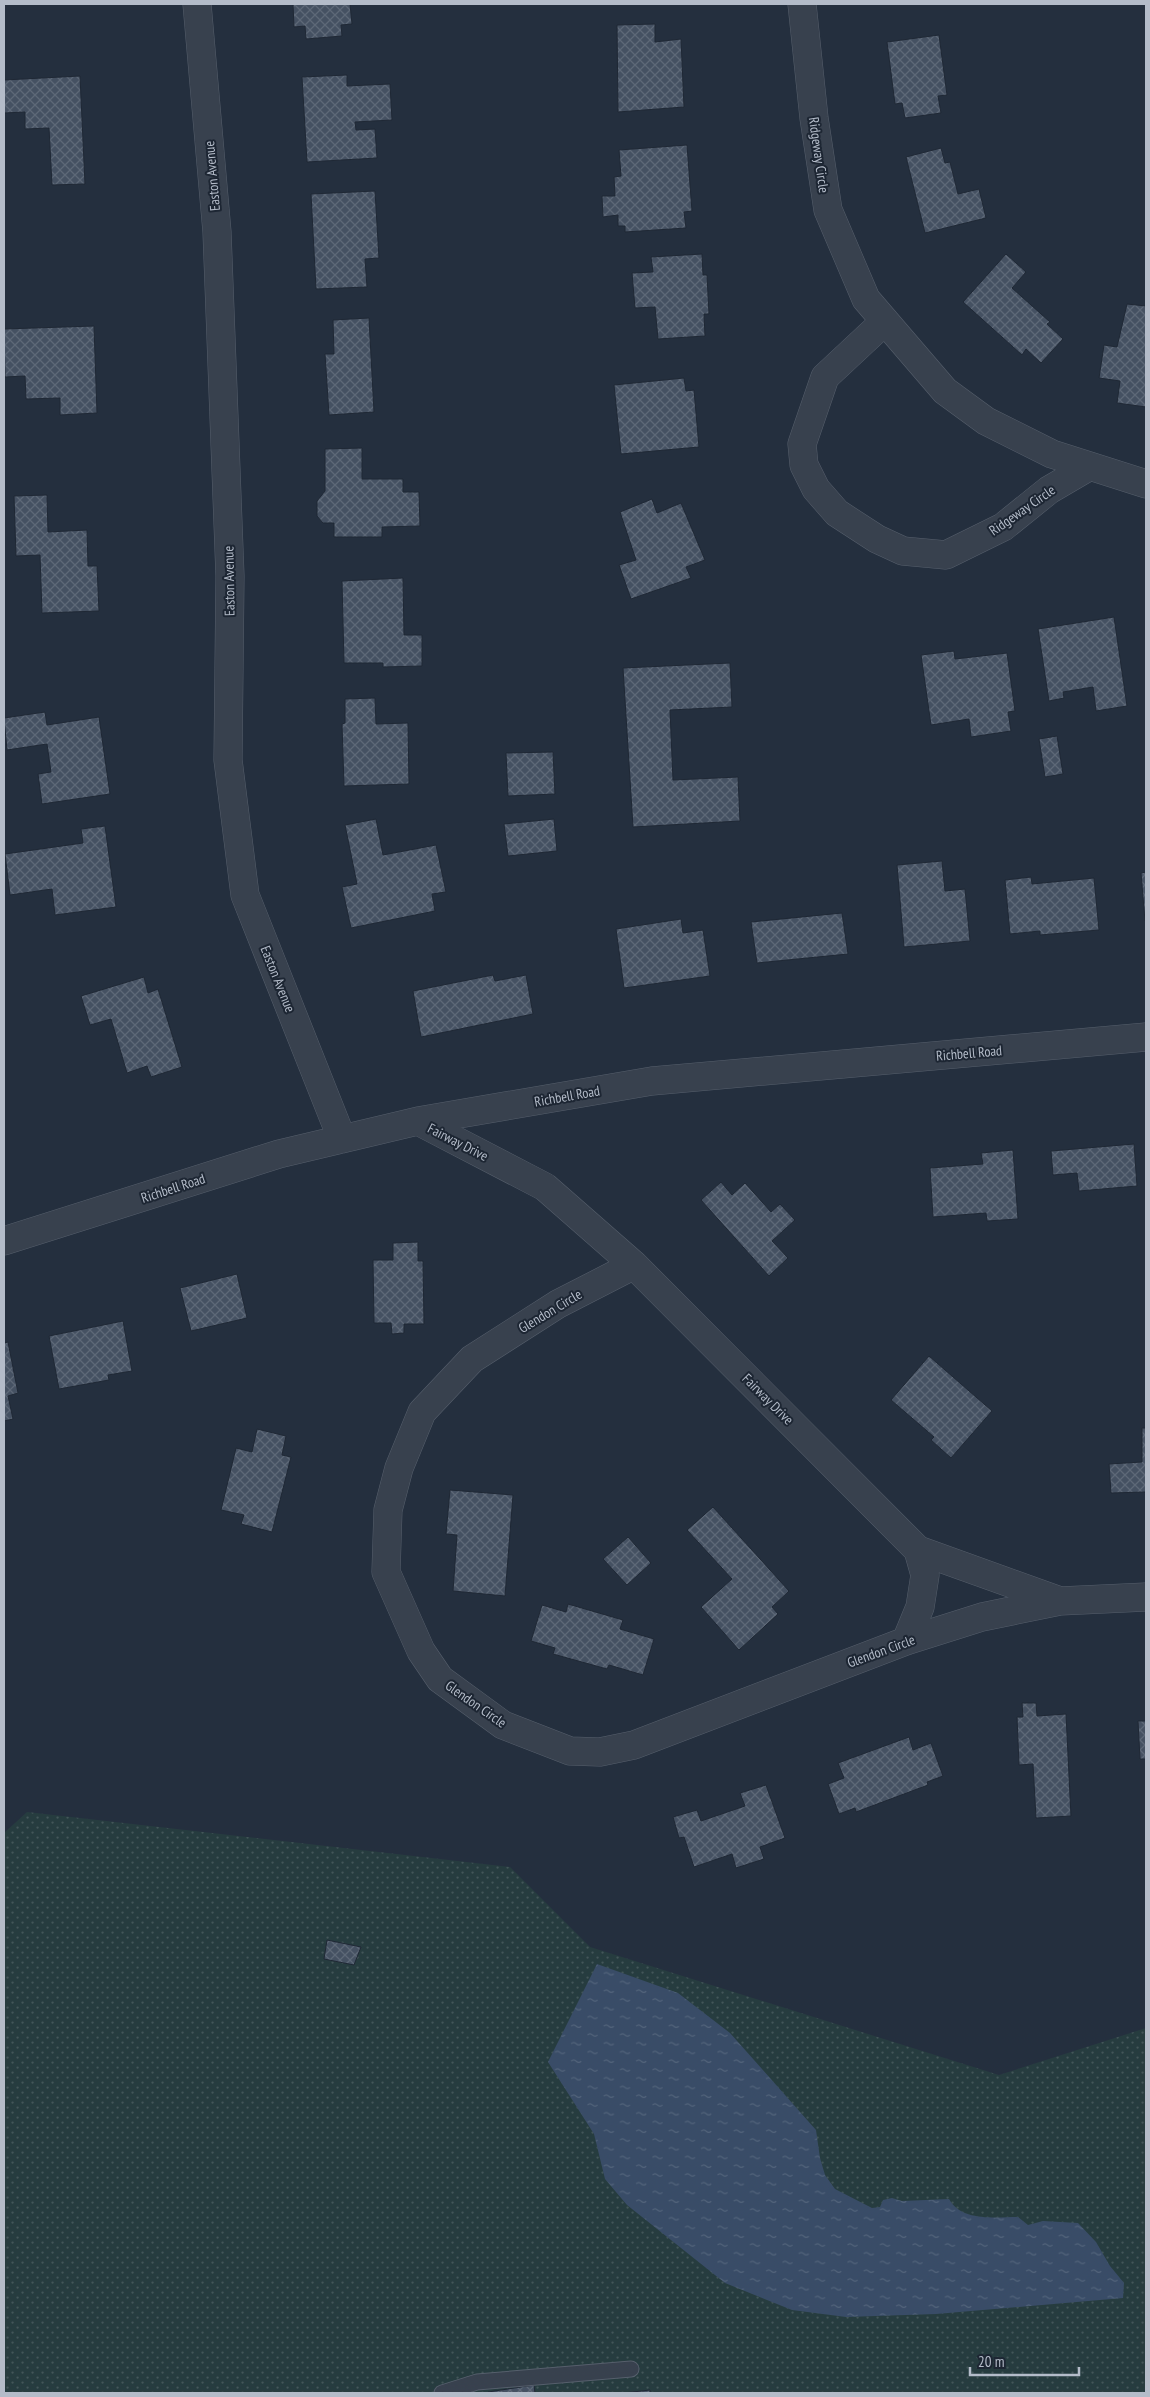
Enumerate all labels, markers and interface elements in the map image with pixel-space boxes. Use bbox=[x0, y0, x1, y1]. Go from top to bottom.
street label: Ridgeway Circle bbox=[805, 116, 833, 194]
street label: Easton Avenue bbox=[200, 140, 224, 212]
street label: Ridgeway Circle bbox=[985, 481, 1059, 539]
street label: Easton Avenue bbox=[219, 546, 239, 616]
street label: Easton Avenue bbox=[256, 943, 300, 1015]
street label: Richbell Road bbox=[935, 1041, 1003, 1065]
street label: Richbell Road bbox=[533, 1081, 601, 1111]
street label: Fairway Drive bbox=[425, 1119, 491, 1165]
street label: Richbell Road bbox=[139, 1169, 207, 1207]
street label: Glendon Circle bbox=[515, 1285, 585, 1337]
street label: Fairway Drive bbox=[739, 1370, 798, 1429]
street label: Glendon Circle bbox=[845, 1630, 917, 1672]
street label: Glendon Circle bbox=[442, 1676, 510, 1732]
scale bar bbox=[970, 2344, 1079, 2376]
text: 20 m bbox=[978, 2352, 1004, 2371]

